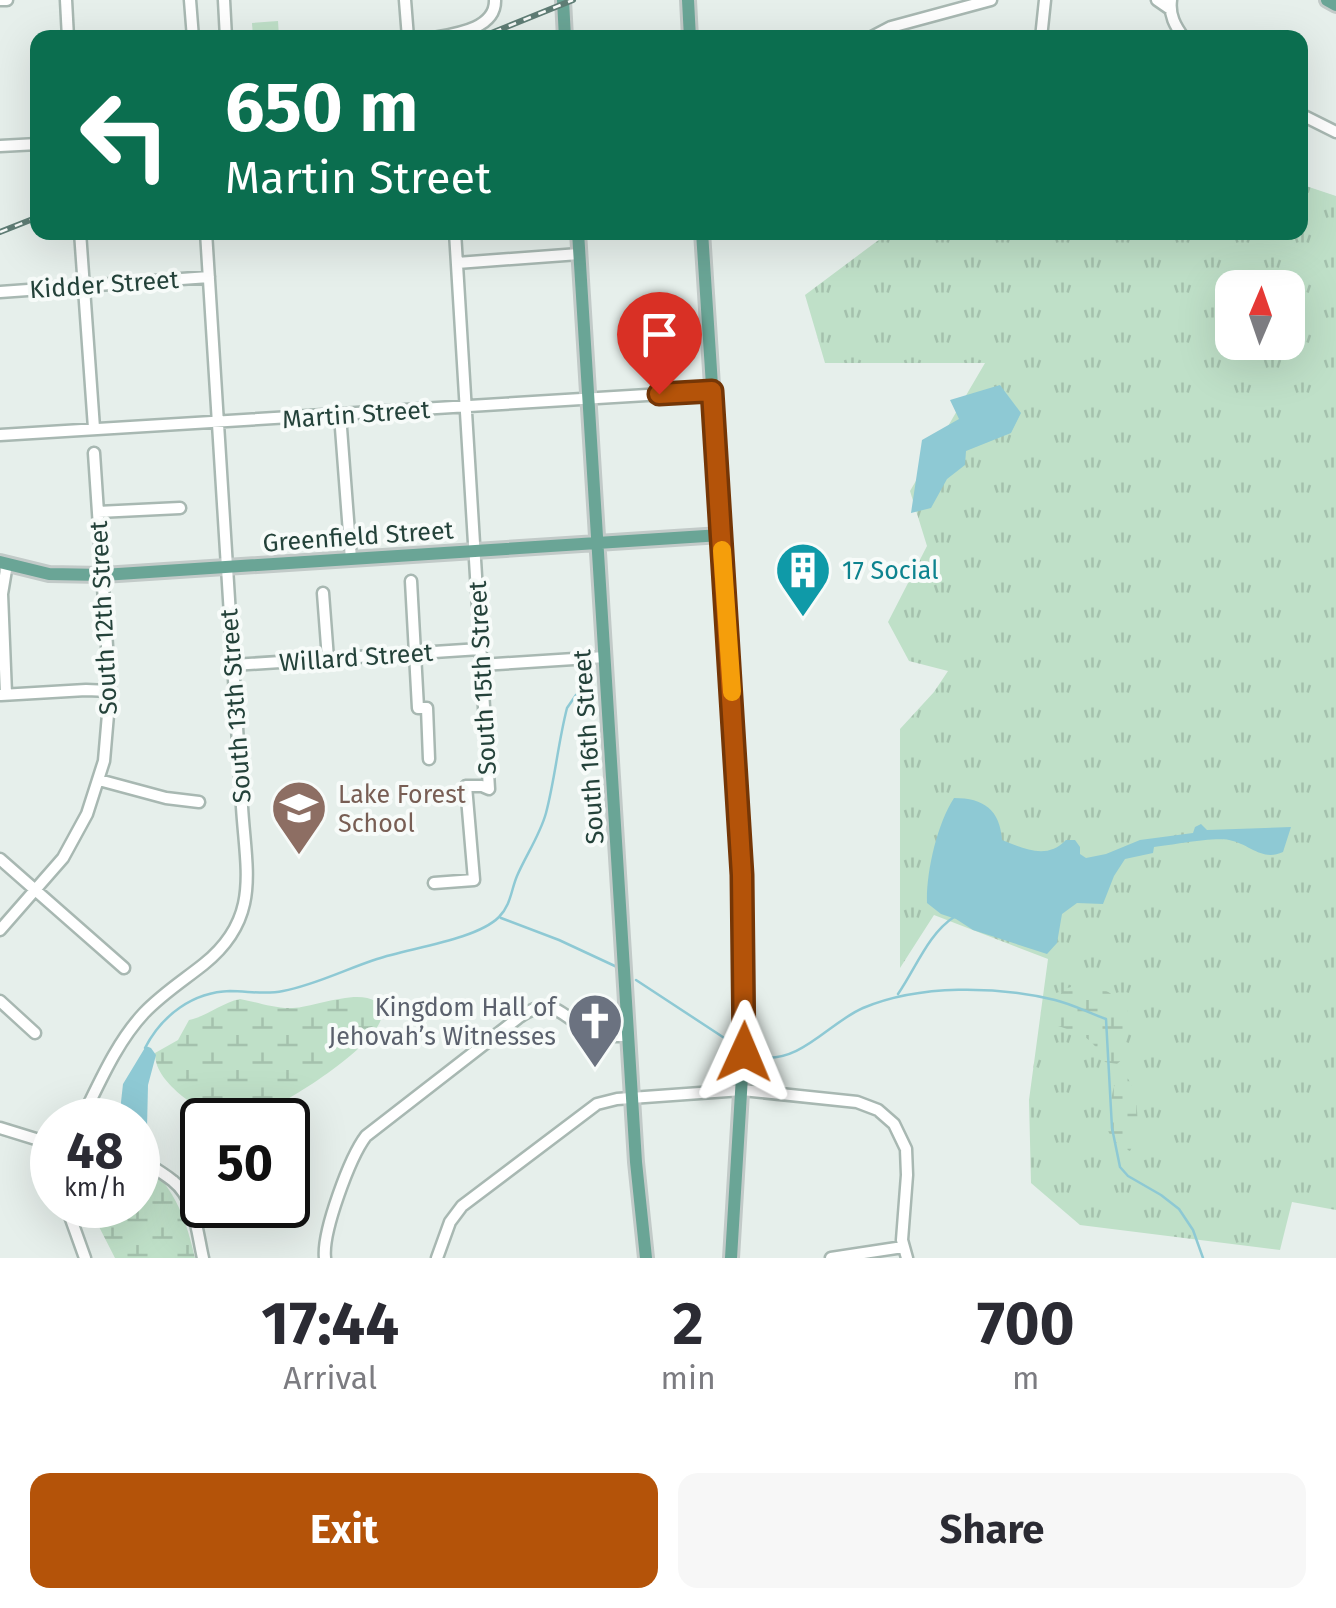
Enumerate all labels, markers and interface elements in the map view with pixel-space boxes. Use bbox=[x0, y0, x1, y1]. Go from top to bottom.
text: 650 m bbox=[225, 66, 418, 150]
icon: left bbox=[60, 70, 190, 200]
text: Martin Street bbox=[225, 151, 491, 205]
street label: Kidder Street bbox=[29, 265, 181, 305]
north arrow bbox=[1215, 270, 1305, 360]
map controls bbox=[1215, 270, 1305, 360]
pin bbox=[617, 292, 702, 395]
icon: arrive bbox=[632, 307, 687, 362]
street label: Martin Street bbox=[281, 395, 432, 435]
street label: Greenfield Street bbox=[262, 515, 455, 559]
street label: South 12th Street bbox=[84, 519, 124, 716]
building icon: 17 Social bbox=[773, 540, 833, 619]
place label: 17 Social bbox=[842, 556, 938, 586]
street label: South 15th Street bbox=[463, 579, 503, 776]
street label: South 13th Street bbox=[214, 607, 258, 804]
street label: Willard Street bbox=[278, 638, 435, 678]
street label: South 16th Street bbox=[567, 647, 611, 845]
school or university icon: Lake Forest School bbox=[269, 778, 329, 857]
place label: Lake Forest School bbox=[338, 780, 467, 839]
church icon: Kingdom Hall of Jehovah’s Witnesses bbox=[565, 991, 625, 1070]
place label: Kingdom Hall of Jehovah’s Witnesses bbox=[329, 993, 558, 1052]
position arrow bbox=[692, 1000, 796, 1104]
speed limit sign: 50 bbox=[180, 1098, 310, 1228]
text: 48 bbox=[66, 1121, 124, 1181]
text: km/h bbox=[64, 1173, 126, 1203]
text: 17:44 bbox=[261, 1288, 399, 1360]
text: 2 bbox=[673, 1288, 704, 1360]
text: 700 bbox=[977, 1288, 1075, 1360]
text: Arrival bbox=[283, 1359, 377, 1397]
text: min bbox=[660, 1359, 716, 1397]
text: m bbox=[1012, 1359, 1040, 1397]
button: Exit bbox=[30, 1473, 658, 1588]
button: Share bbox=[678, 1473, 1306, 1588]

